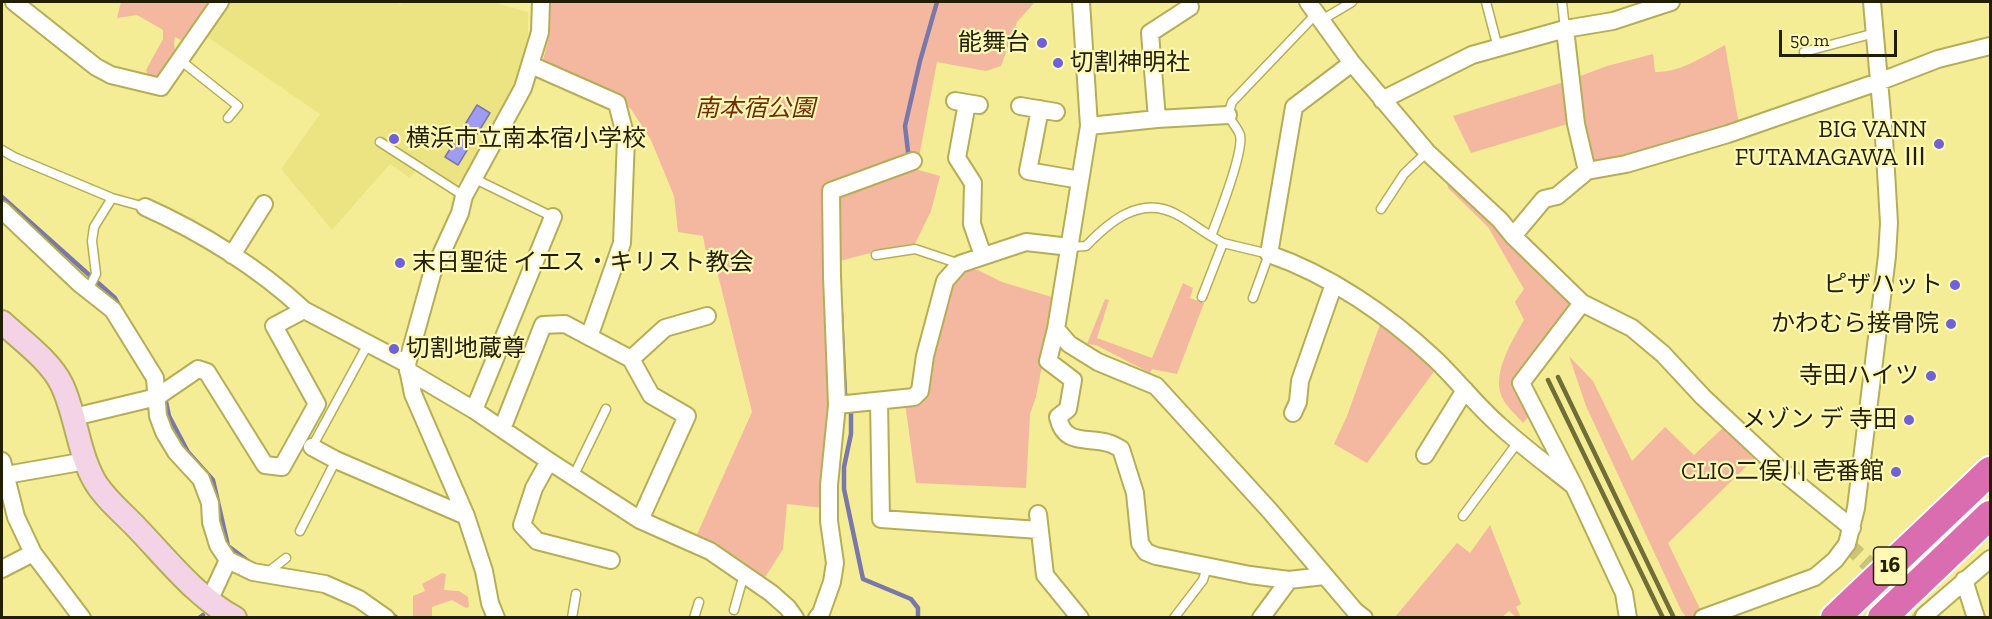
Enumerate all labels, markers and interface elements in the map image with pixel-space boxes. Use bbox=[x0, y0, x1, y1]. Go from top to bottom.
scale bar bbox=[1782, 18, 1900, 56]
place label: 能舞台 bbox=[958, 29, 1030, 57]
text: 50 m bbox=[1790, 29, 1829, 51]
marker: 能舞台 bbox=[1035, 36, 1049, 50]
place label: 切割神明社 bbox=[1070, 49, 1190, 77]
marker: 切割神明社 bbox=[1051, 56, 1065, 70]
park label: 南本宿公園 bbox=[695, 95, 815, 123]
place label: BIG VANN FUTAMAGAWA Ⅲ bbox=[1735, 116, 1927, 172]
place label: 横浜市立南本宿小学校 bbox=[406, 125, 646, 153]
marker: 横浜市立南本宿小学校 bbox=[387, 132, 401, 146]
marker: BIG VANN FUTAMAGAWA Ⅲ bbox=[1932, 137, 1946, 151]
place label: 末日聖徒 イエス・キリスト教会 bbox=[412, 249, 753, 277]
marker: 末日聖徒 イエス・キリスト教会 bbox=[393, 256, 407, 270]
place label: ピザハット bbox=[1823, 271, 1943, 299]
marker: ピザハット bbox=[1948, 278, 1962, 292]
place label: かわむら接骨院 bbox=[1771, 310, 1939, 338]
marker: かわむら接骨院 bbox=[1944, 317, 1958, 331]
place label: 切割地蔵尊 bbox=[406, 335, 526, 363]
marker: 切割地蔵尊 bbox=[387, 342, 401, 356]
place label: 寺田ハイツ bbox=[1799, 362, 1919, 390]
marker: 寺田ハイツ bbox=[1924, 369, 1938, 383]
place label: メゾン デ 寺田 bbox=[1742, 406, 1897, 434]
marker: メゾン デ 寺田 bbox=[1902, 413, 1916, 427]
place label: CLIO二俣川 壱番館 bbox=[1681, 458, 1884, 486]
marker: CLIO二俣川 壱番館 bbox=[1889, 465, 1903, 479]
road number: 16 bbox=[1874, 547, 1906, 585]

